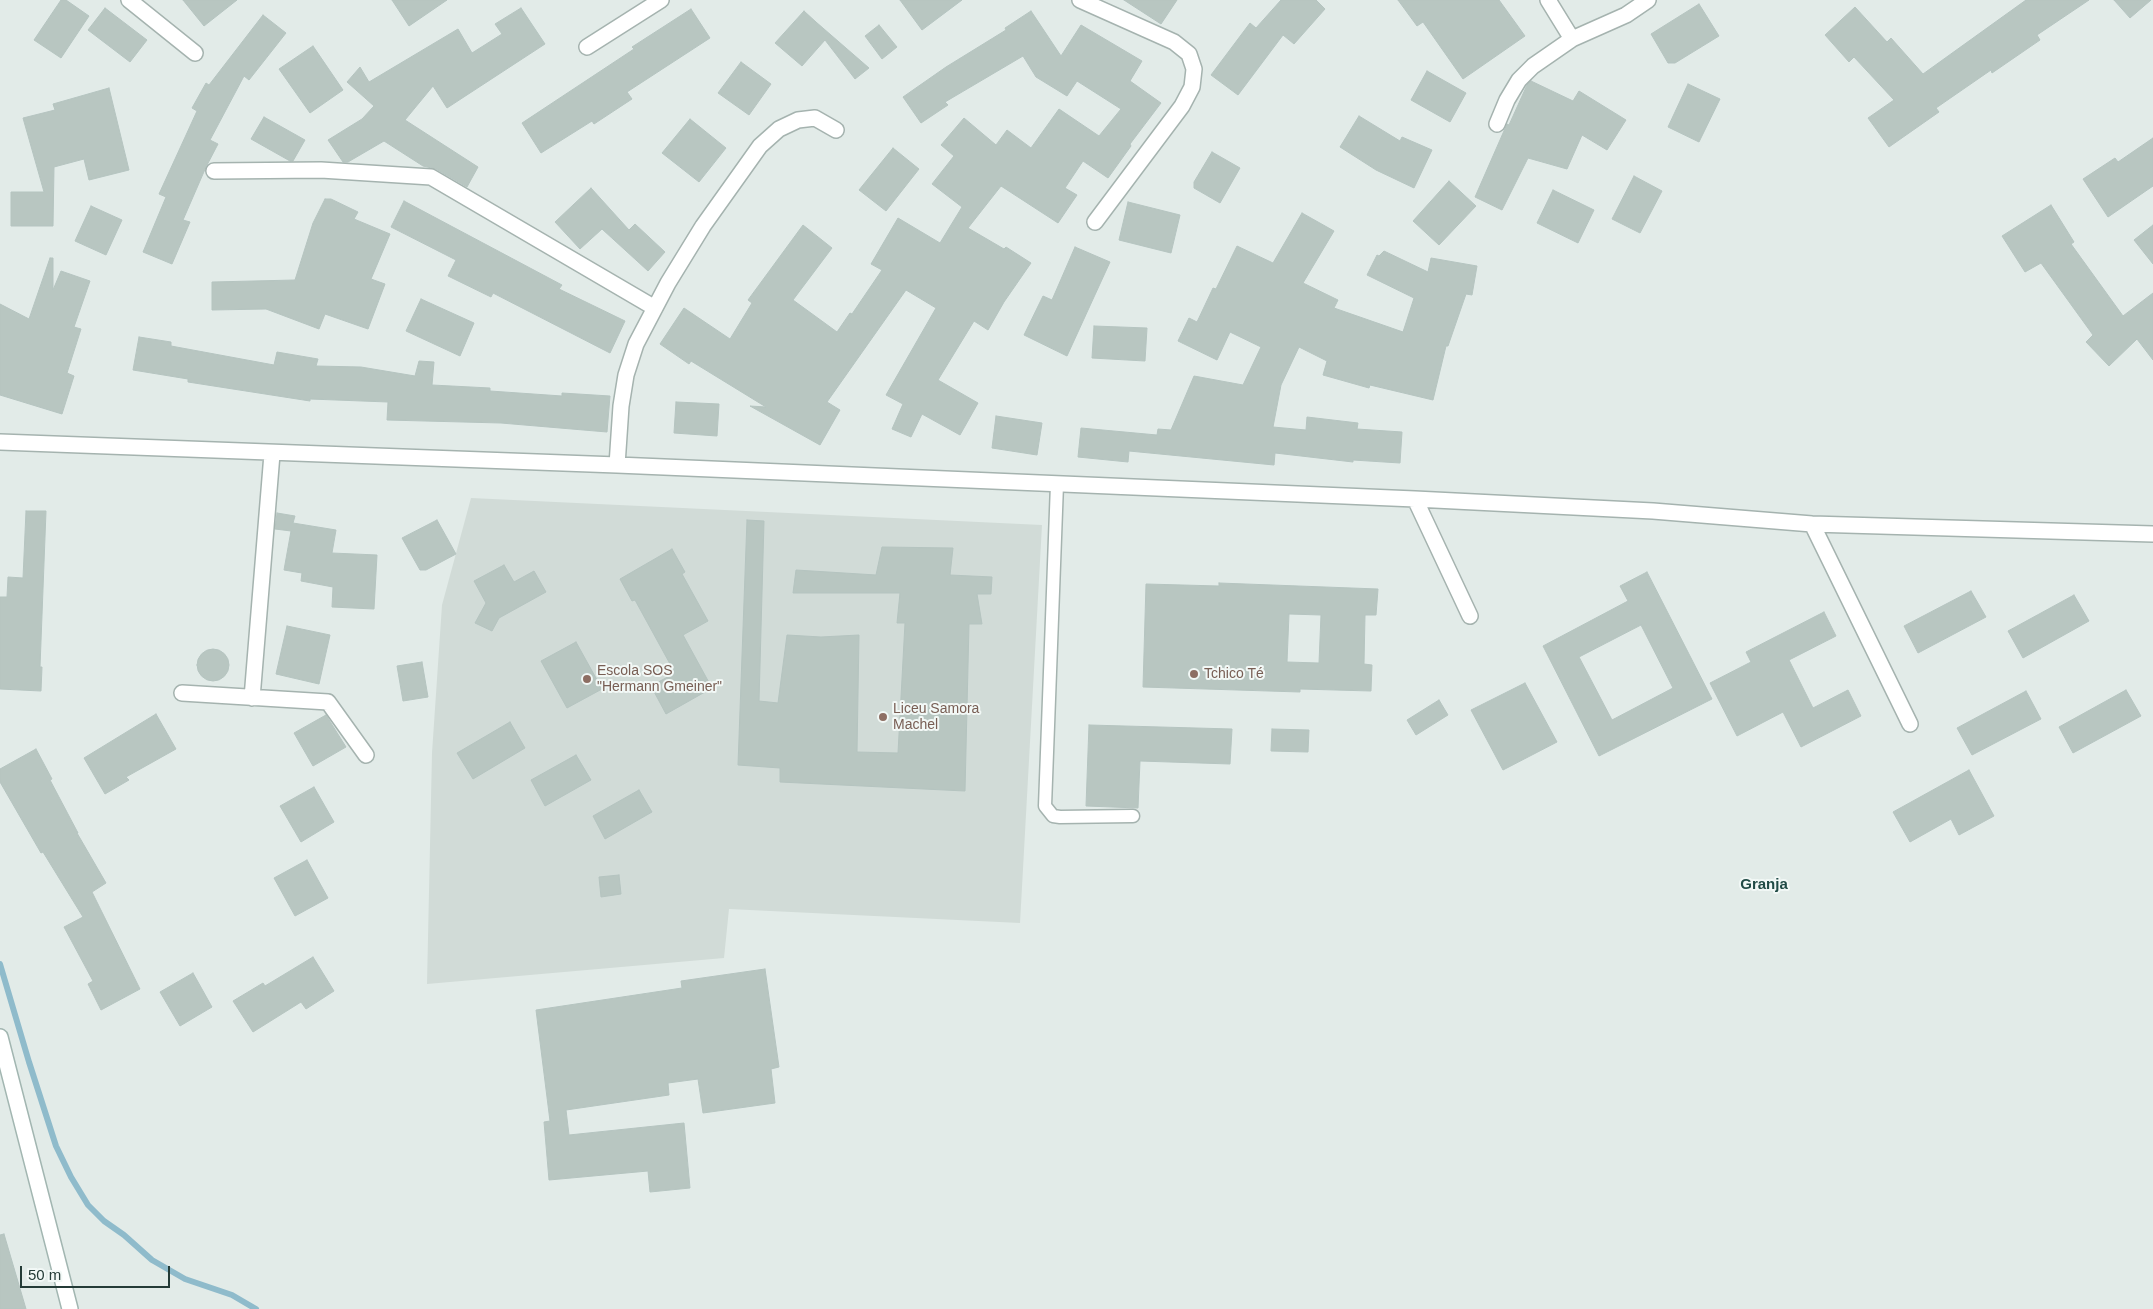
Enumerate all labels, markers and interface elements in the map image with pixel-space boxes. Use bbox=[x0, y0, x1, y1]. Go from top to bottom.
place label: Escola SOS "Hermann Gmeiner" bbox=[597, 663, 722, 696]
place label: Tchico Té bbox=[1204, 666, 1264, 682]
marker: Tchico Té bbox=[1188, 668, 1200, 680]
marker: Escola SOS "Hermann Gmeiner" bbox=[581, 673, 593, 685]
place label: Liceu Samora Machel bbox=[893, 701, 979, 734]
marker: Liceu Samora Machel bbox=[877, 711, 889, 723]
district label: Granja bbox=[1740, 876, 1788, 894]
scale bar bbox=[22, 1256, 172, 1288]
text: 50 m bbox=[28, 1266, 61, 1283]

